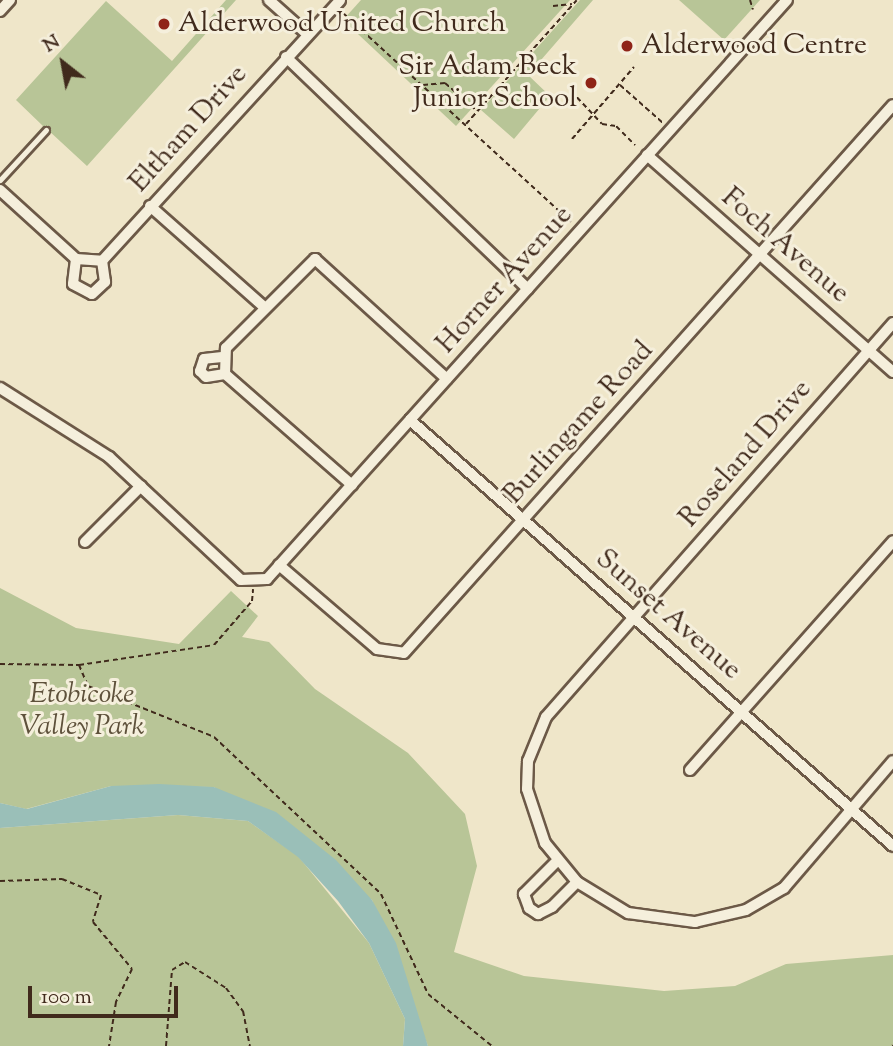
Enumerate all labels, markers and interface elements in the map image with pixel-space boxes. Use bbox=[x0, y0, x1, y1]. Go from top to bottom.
place label: Alderwood United Church bbox=[178, 7, 506, 41]
marker: Alderwood United Church bbox=[156, 16, 172, 32]
north arrow bbox=[28, 28, 98, 98]
text: N bbox=[38, 29, 65, 60]
place label: Alderwood Centre bbox=[641, 29, 867, 63]
marker: Alderwood Centre bbox=[619, 38, 635, 54]
place label: Sir Adam Beck Junior School bbox=[398, 50, 577, 116]
street label: Eltham Drive bbox=[123, 58, 255, 200]
marker: Sir Adam Beck Junior School bbox=[583, 75, 599, 91]
street label: Foch Avenue bbox=[714, 181, 856, 311]
street label: Horner Avenue bbox=[430, 199, 580, 361]
street label: Burlingame Road bbox=[497, 335, 661, 511]
street label: Roseland Drive bbox=[673, 373, 819, 535]
street label: Sunset Avenue bbox=[588, 543, 748, 687]
park label: Etobicoke Valley Park bbox=[20, 678, 144, 744]
scale bar bbox=[32, 972, 182, 1016]
text: 100 m bbox=[41, 983, 92, 1013]

